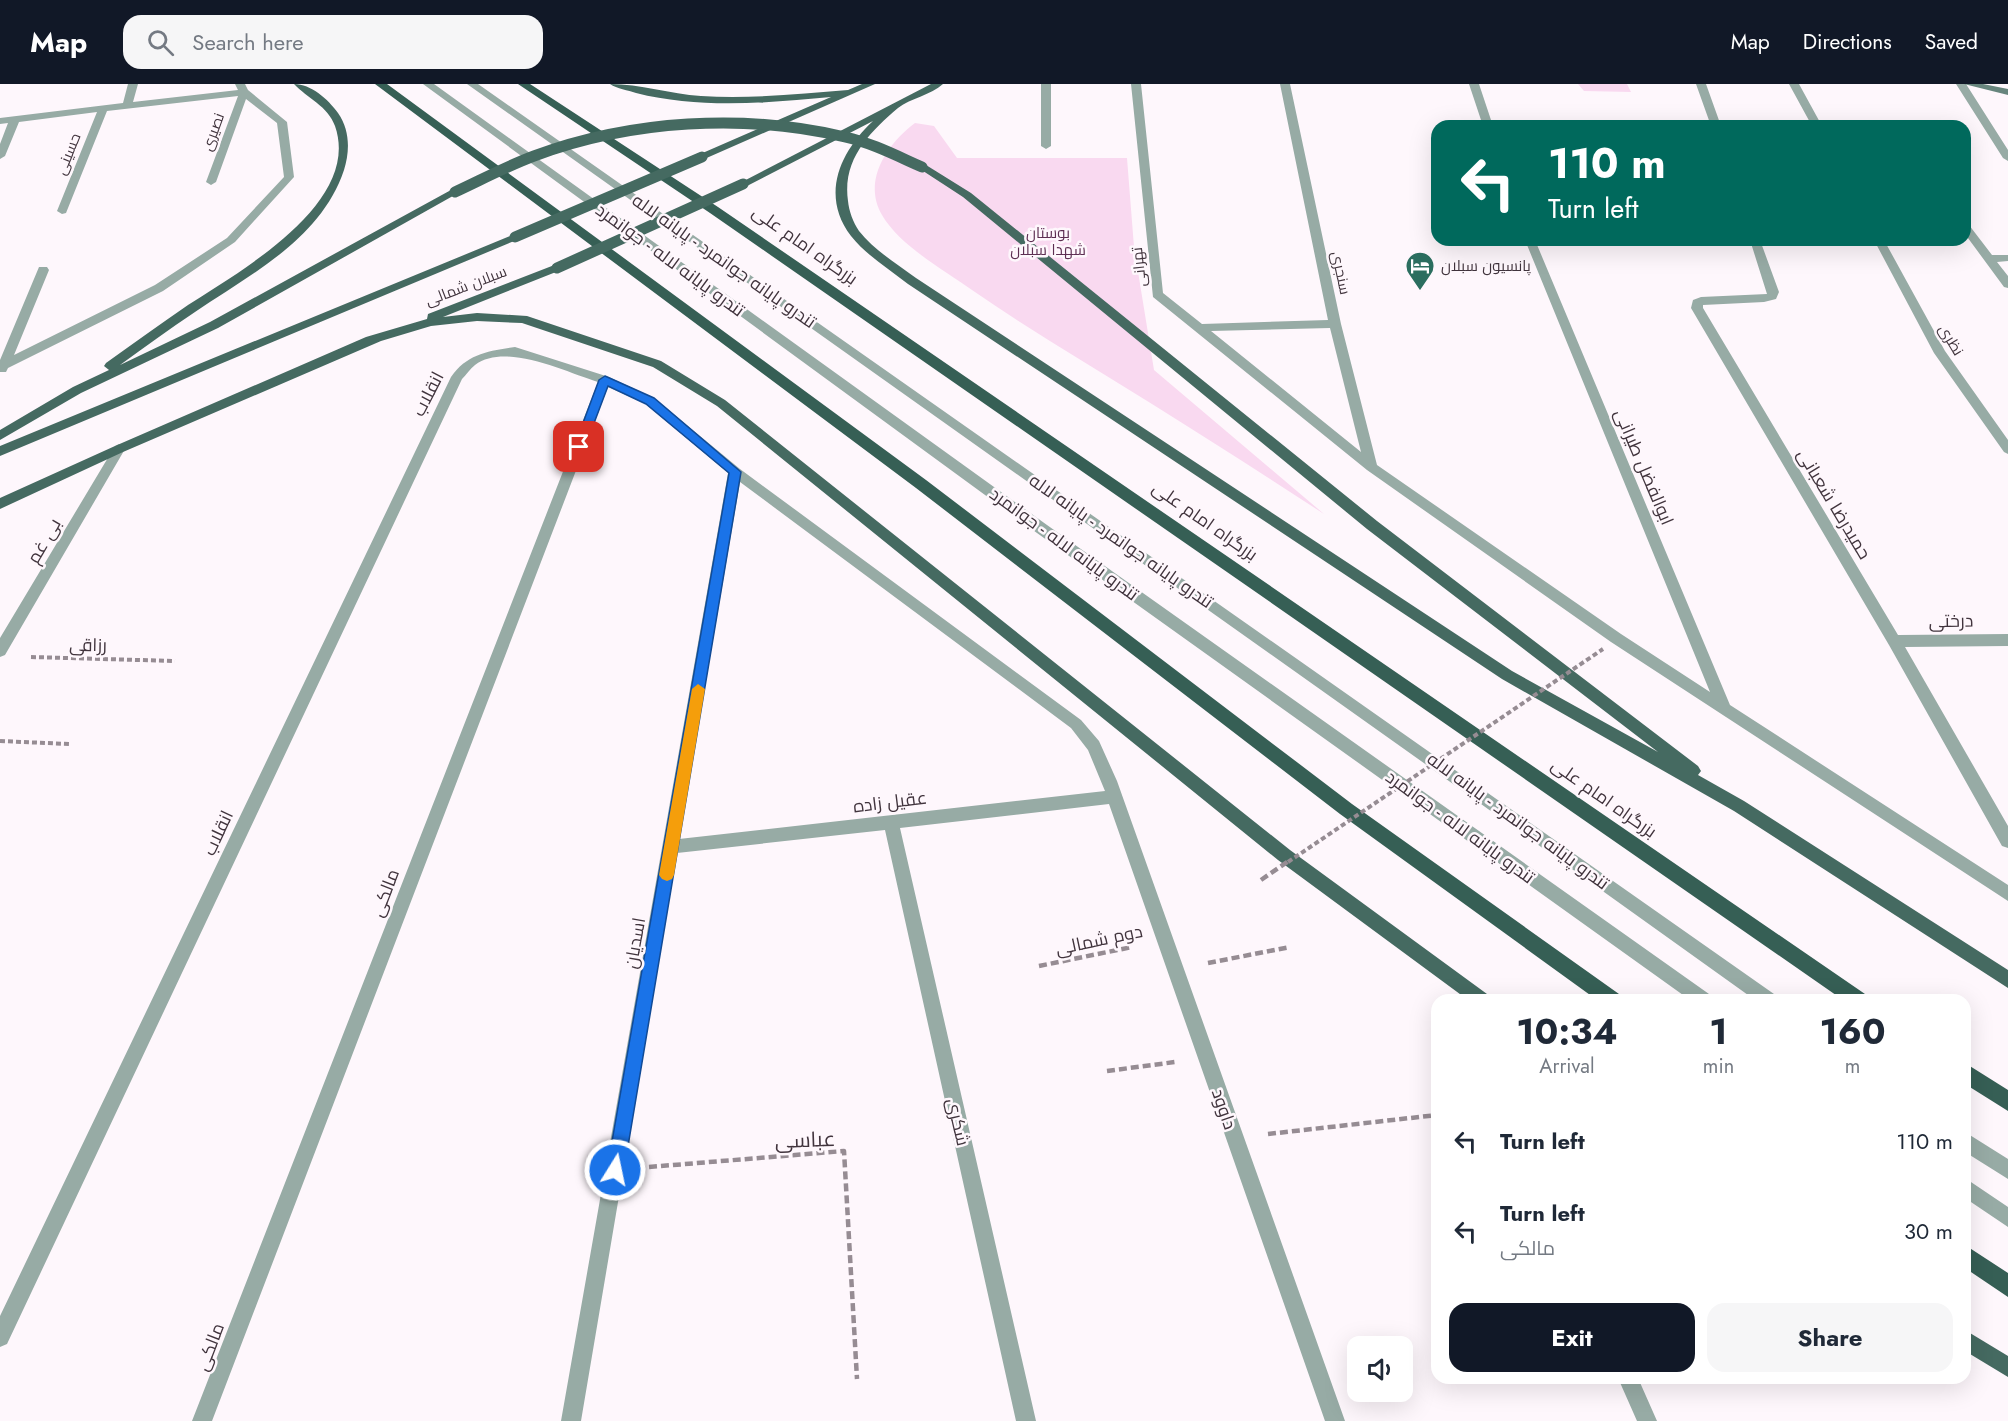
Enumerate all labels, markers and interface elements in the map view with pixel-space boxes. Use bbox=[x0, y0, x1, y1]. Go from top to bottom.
search box bbox=[123, 15, 543, 69]
text: Map bbox=[30, 22, 87, 63]
icon: search bbox=[144, 26, 177, 59]
text: Search here bbox=[192, 26, 304, 58]
text: Map bbox=[1731, 27, 1770, 57]
text: Directions bbox=[1803, 27, 1892, 57]
text: Saved bbox=[1925, 27, 1978, 57]
street label: نصیری bbox=[196, 110, 230, 154]
street label: حسینی bbox=[50, 130, 86, 178]
text: 110 m bbox=[1548, 133, 1666, 194]
icon: left bbox=[1449, 144, 1527, 222]
street label: تندرو پایانه جوانمرد - پایانه لاله bbox=[627, 187, 821, 335]
text: Turn left bbox=[1548, 189, 1638, 228]
street label: تندرو پایانه لاله - جوانمرد bbox=[590, 197, 750, 323]
street label: بزرگراه امام علی bbox=[747, 199, 863, 291]
park label: بوستان شهدا سبلان bbox=[1010, 222, 1086, 261]
street label: تهرانی bbox=[1126, 246, 1152, 288]
street label: سنجری bbox=[1326, 249, 1356, 297]
hotel icon: پانسیون سبلان bbox=[1404, 250, 1436, 292]
place label: پانسیون سبلان bbox=[1441, 255, 1531, 277]
street label: سبلان شمالی bbox=[422, 260, 510, 312]
street label: نظری bbox=[1933, 320, 1969, 360]
street label: انقلاب bbox=[406, 367, 450, 421]
street label: ابوالفضل طیرانی bbox=[1608, 405, 1680, 529]
pin bbox=[553, 421, 604, 472]
icon: arrive bbox=[562, 430, 595, 463]
street label: حمیدرضا شعبانی bbox=[1791, 444, 1877, 564]
street label: تندرو پایانه جوانمرد - پایانه لاله bbox=[1024, 467, 1218, 615]
street label: بزرگراه امام علی bbox=[1147, 475, 1263, 567]
street label: تندرو پایانه لاله - جوانمرد bbox=[984, 481, 1144, 607]
street label: بی غم bbox=[21, 513, 67, 569]
street label: درختی bbox=[1928, 608, 1974, 634]
street label: رزاقی bbox=[69, 632, 107, 658]
street label: تندرو پایانه جوانمرد - پایانه لاله bbox=[1422, 746, 1614, 896]
street label: بزرگراه امام علی bbox=[1546, 752, 1662, 844]
street label: تندرو پایانه لاله - جوانمرد bbox=[1380, 764, 1540, 890]
street label: عقیل زاده bbox=[852, 785, 928, 819]
street label: انقلاب bbox=[196, 806, 240, 860]
street label: مالکی bbox=[364, 865, 406, 921]
street label: اسدیان bbox=[618, 915, 652, 971]
street label: دوم شمالی bbox=[1053, 918, 1145, 962]
text: 10:34 bbox=[1516, 1005, 1618, 1057]
text: 1 bbox=[1709, 1005, 1728, 1057]
text: 160 bbox=[1819, 1005, 1886, 1057]
text: Arrival bbox=[1539, 1052, 1594, 1081]
text: min bbox=[1703, 1052, 1734, 1081]
text: m bbox=[1845, 1052, 1860, 1081]
street label: داوود bbox=[1205, 1085, 1243, 1133]
street label: شکری bbox=[940, 1096, 976, 1148]
street label: عباسی bbox=[774, 1124, 836, 1156]
icon: left bbox=[1449, 1125, 1482, 1158]
text: Turn left bbox=[1500, 1125, 1585, 1157]
text: 110 m bbox=[1896, 1125, 1953, 1157]
position arrow bbox=[583, 1138, 647, 1202]
text: Turn left bbox=[1500, 1197, 1585, 1229]
icon: left bbox=[1449, 1215, 1482, 1248]
text: 30 m bbox=[1904, 1215, 1953, 1247]
text: مالکی bbox=[1500, 1234, 1555, 1263]
button: Exit bbox=[1449, 1303, 1695, 1372]
button: Share bbox=[1707, 1303, 1953, 1372]
street label: مالکی bbox=[189, 1319, 231, 1375]
map controls bbox=[1347, 1336, 1413, 1402]
button: sound bbox=[1347, 1336, 1413, 1402]

